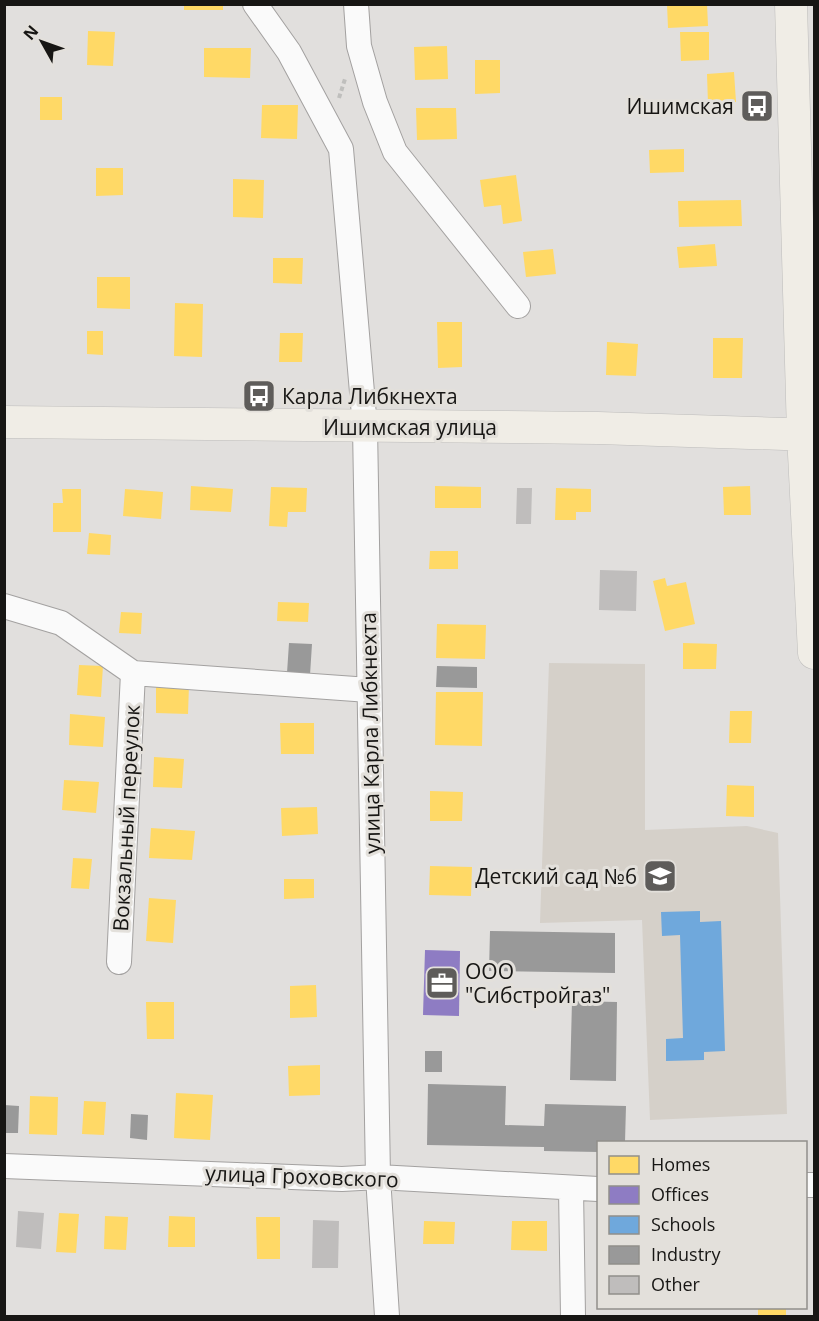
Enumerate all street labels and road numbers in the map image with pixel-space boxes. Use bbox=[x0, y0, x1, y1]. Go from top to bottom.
street label: Ишимская улица bbox=[323, 413, 497, 441]
street label: улица Карла Либкнехта bbox=[354, 612, 386, 854]
street label: Вокзальный переулок bbox=[106, 704, 146, 932]
street label: улица Гроховского bbox=[205, 1159, 399, 1193]

